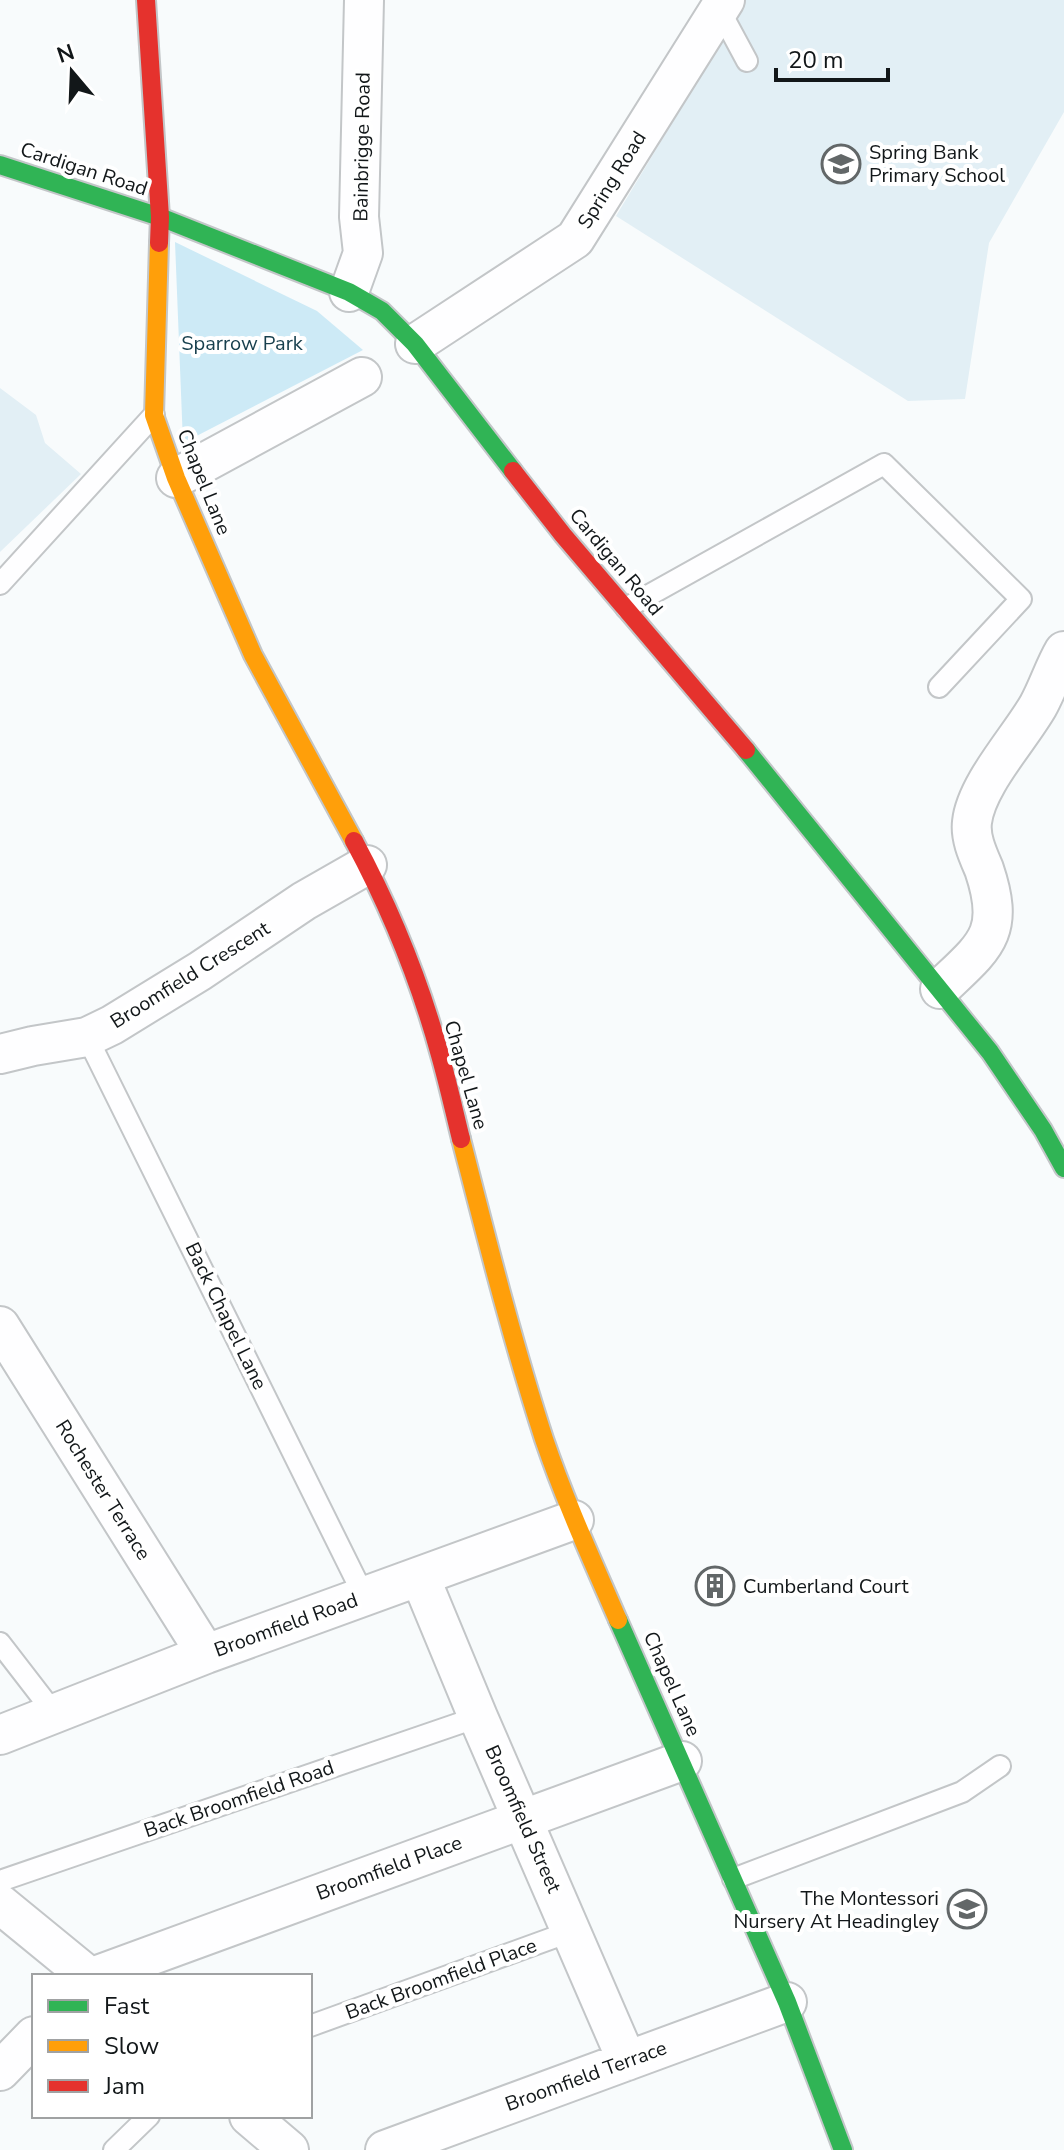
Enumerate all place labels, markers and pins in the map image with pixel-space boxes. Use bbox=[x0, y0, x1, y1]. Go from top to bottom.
place label: Spring Bank Primary School bbox=[869, 139, 1005, 189]
school or university icon: Spring Bank Primary School bbox=[820, 143, 862, 185]
building icon: Cumberland Court bbox=[694, 1565, 736, 1607]
place label: Cumberland Court bbox=[743, 1573, 909, 1600]
place label: The Montessori Nursery At Headingley bbox=[734, 1885, 940, 1935]
school or university icon: The Montessori Nursery At Headingley bbox=[946, 1888, 988, 1930]

